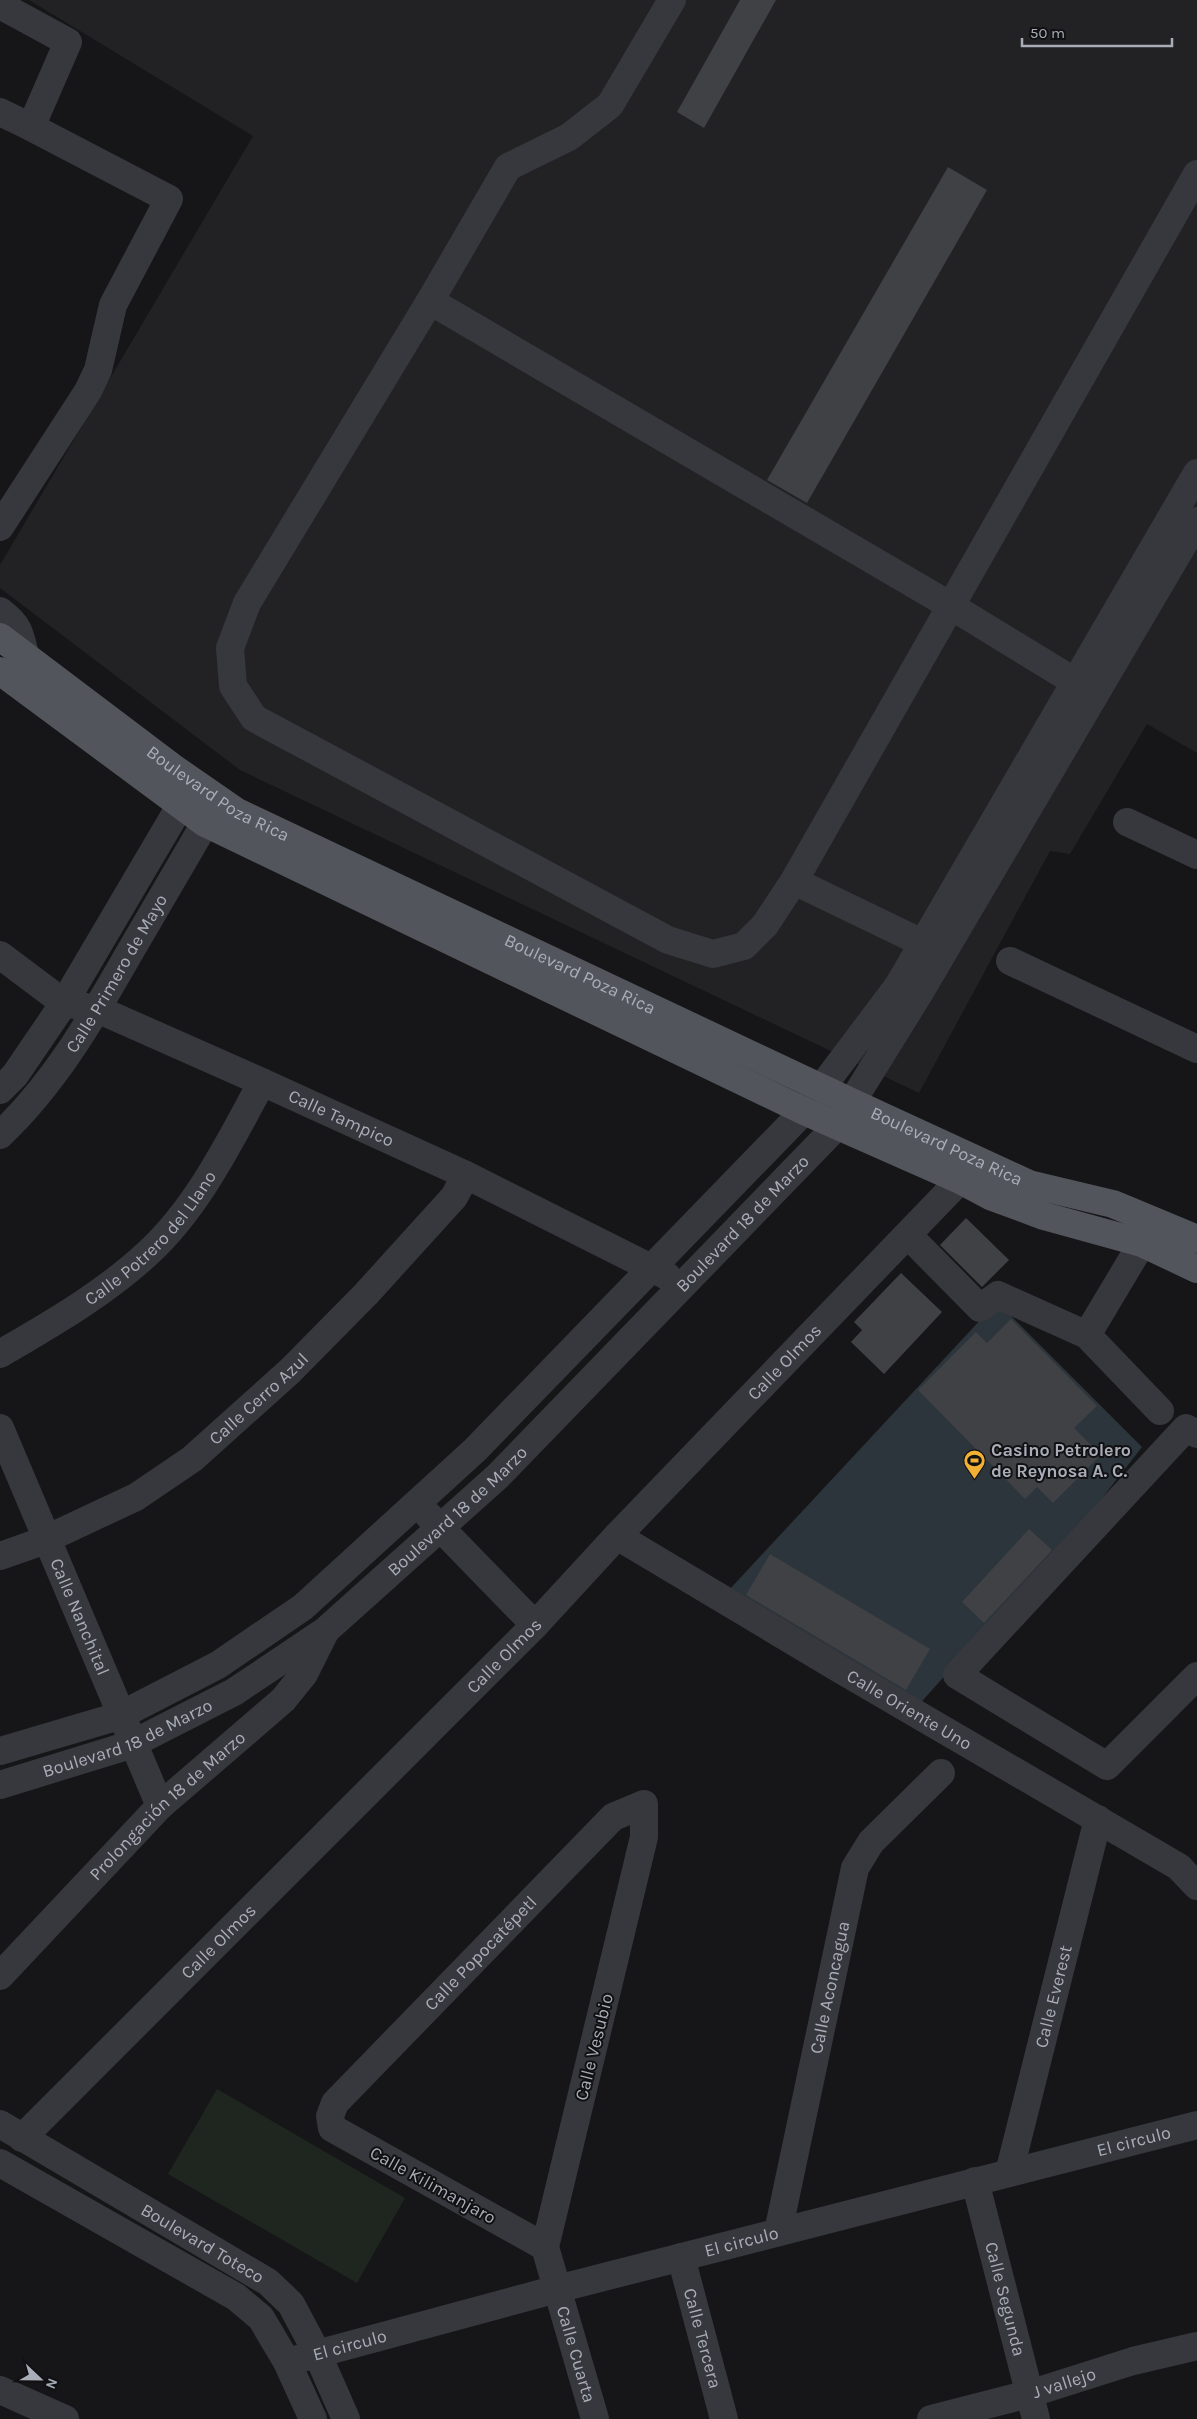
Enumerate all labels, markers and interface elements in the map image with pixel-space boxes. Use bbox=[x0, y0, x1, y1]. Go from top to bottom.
scale bar bbox=[1022, 15, 1172, 47]
text: 50 m bbox=[1030, 24, 1065, 42]
street label: Boulevard Poza Rica bbox=[142, 741, 293, 846]
street label: Calle Primero de Mayo bbox=[61, 890, 172, 1057]
street label: Boulevard Poza Rica bbox=[501, 929, 659, 1019]
street label: Calle Tampico bbox=[285, 1084, 398, 1152]
street label: Boulevard Poza Rica bbox=[867, 1102, 1026, 1191]
street label: Boulevard 18 de Marzo bbox=[671, 1150, 814, 1297]
street label: Calle Potrero del Llano bbox=[80, 1167, 221, 1310]
street label: Calle Olmos bbox=[743, 1319, 826, 1405]
street label: Calle Cerro Azul bbox=[204, 1348, 313, 1449]
place label: Casino Petrolero de Reynosa A. C. bbox=[991, 1439, 1131, 1482]
street label: Boulevard 18 de Marzo bbox=[383, 1441, 532, 1581]
sports icon: Casino Petrolero de Reynosa A. C. bbox=[963, 1448, 987, 1479]
street label: Calle Nanchital bbox=[45, 1555, 114, 1679]
street label: Calle Olmos bbox=[462, 1614, 547, 1698]
street label: Calle Oriente Uno bbox=[843, 1665, 976, 1755]
street label: Boulevard 18 de Marzo bbox=[40, 1694, 216, 1782]
street label: Prolongación 18 de Marzo bbox=[85, 1726, 250, 1885]
street label: Calle Popocatépetl bbox=[420, 1891, 541, 2015]
street label: Calle Olmos bbox=[176, 1899, 261, 1984]
street label: Calle Aconcagua bbox=[805, 1919, 854, 2056]
street label: Calle Everest bbox=[1030, 1943, 1077, 2050]
street label: Calle Vesubio bbox=[570, 1991, 618, 2103]
street label: El circulo bbox=[1094, 2121, 1173, 2161]
street label: Calle Kilimanjaro bbox=[366, 2141, 500, 2229]
street label: Boulevard Toteco bbox=[137, 2199, 268, 2288]
street label: El circulo bbox=[702, 2222, 781, 2262]
street label: Calle Segunda bbox=[980, 2240, 1031, 2359]
street label: Calle Tercera bbox=[679, 2286, 726, 2391]
street label: Calle Cuarta bbox=[552, 2303, 601, 2405]
street label: El circulo bbox=[310, 2325, 389, 2366]
north arrow bbox=[15, 2354, 65, 2404]
street label: J vallejo bbox=[1030, 2362, 1099, 2403]
text: N bbox=[42, 2376, 61, 2392]

